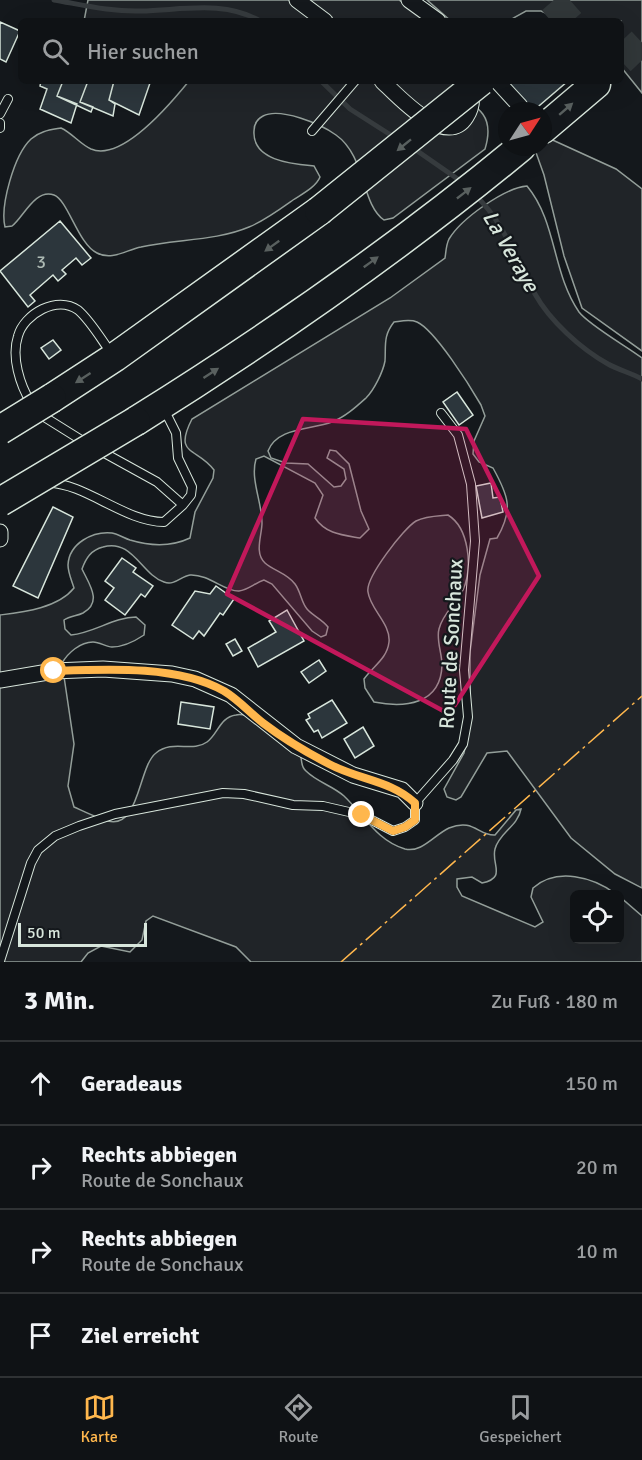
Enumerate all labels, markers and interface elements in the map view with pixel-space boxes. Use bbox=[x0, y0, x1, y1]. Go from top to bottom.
search box bbox=[18, 18, 624, 84]
icon: search bbox=[39, 35, 72, 68]
text: Hier suchen bbox=[87, 38, 199, 65]
north arrow bbox=[498, 102, 552, 156]
one-way arrow bbox=[558, 103, 573, 116]
one-way arrow bbox=[397, 138, 412, 151]
one-way arrow bbox=[457, 187, 472, 199]
water label: La Veraye bbox=[477, 205, 546, 297]
one-way arrow bbox=[265, 240, 281, 252]
house number: 3 bbox=[36, 251, 46, 273]
one-way arrow bbox=[363, 256, 379, 268]
one-way arrow bbox=[203, 368, 219, 379]
one-way arrow bbox=[75, 372, 91, 383]
street label: Route de Sonchaux bbox=[434, 558, 468, 730]
route start bbox=[40, 657, 66, 683]
route end bbox=[348, 801, 374, 827]
map controls bbox=[570, 890, 624, 944]
button: locate bbox=[570, 890, 624, 944]
scale bar bbox=[18, 920, 147, 948]
text: 50 m bbox=[27, 923, 61, 943]
text: 3 Min. bbox=[24, 985, 95, 1017]
text: Zu Fuß · 180 m bbox=[491, 989, 618, 1014]
icon: ahead bbox=[24, 1067, 57, 1100]
text: Geradeaus bbox=[81, 1070, 182, 1097]
text: 150 m bbox=[565, 1071, 618, 1096]
text: Rechts abbiegen bbox=[81, 1141, 237, 1168]
icon: right bbox=[24, 1151, 57, 1184]
text: 20 m bbox=[576, 1155, 618, 1180]
text: Route de Sonchaux bbox=[81, 1168, 243, 1193]
text: Rechts abbiegen bbox=[81, 1225, 237, 1252]
icon: right bbox=[24, 1235, 57, 1268]
text: 10 m bbox=[576, 1239, 618, 1264]
text: Route de Sonchaux bbox=[81, 1252, 243, 1277]
icon: arrive bbox=[24, 1319, 57, 1352]
text: Ziel erreicht bbox=[81, 1322, 199, 1349]
tab: Karte bbox=[80, 1391, 118, 1447]
tab: Route bbox=[279, 1391, 319, 1447]
tab: Gespeichert bbox=[479, 1391, 562, 1447]

